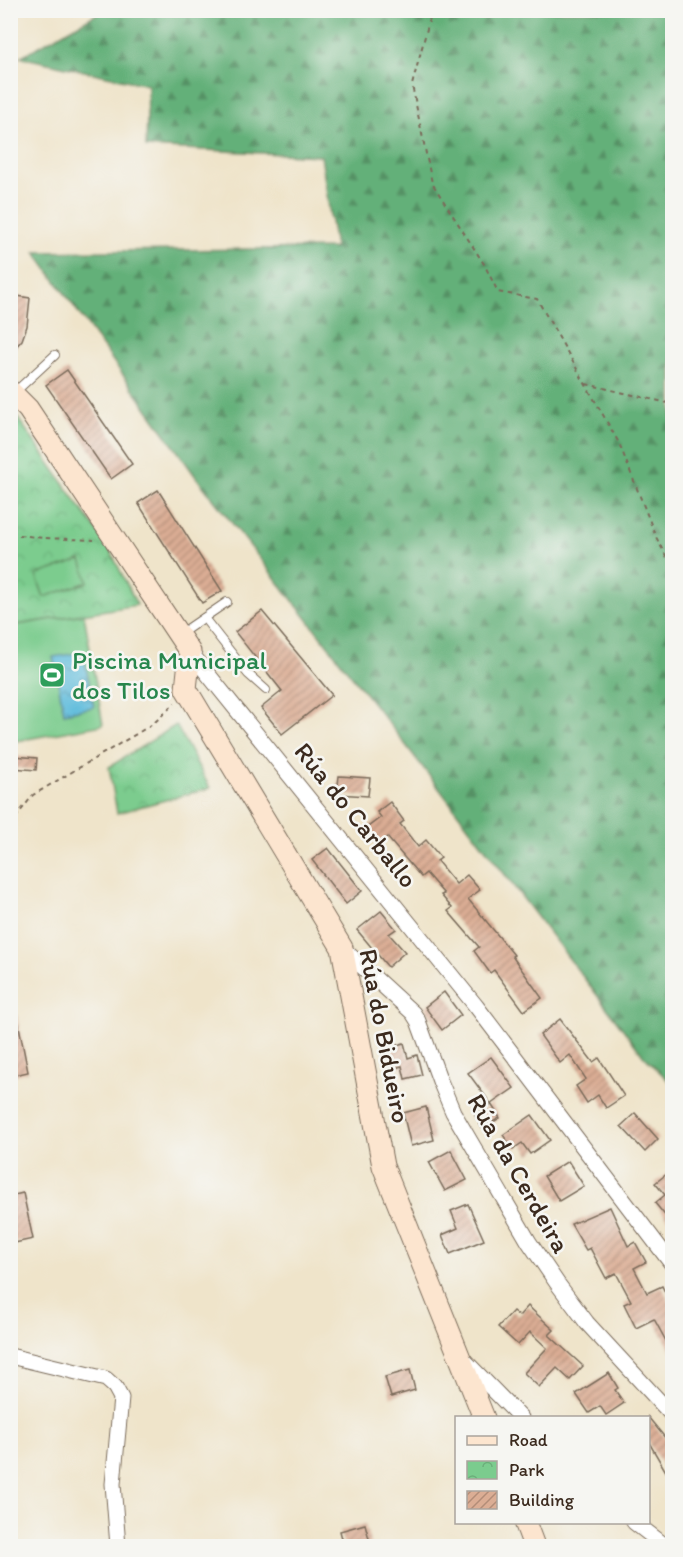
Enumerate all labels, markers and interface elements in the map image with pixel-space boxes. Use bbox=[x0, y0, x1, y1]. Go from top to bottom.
place label: Piscina Municipal dos Tilos bbox=[72, 644, 267, 706]
sports icon: Piscina Municipal dos Tilos bbox=[37, 660, 67, 690]
street label: Rúa do Carballo bbox=[288, 736, 424, 894]
street label: Rúa do Bidueiro bbox=[352, 946, 418, 1126]
street label: Rúa da Cerdeira bbox=[461, 1088, 578, 1259]
legend bbox=[455, 1416, 650, 1524]
text: Road bbox=[509, 1429, 548, 1451]
text: Park bbox=[509, 1459, 544, 1481]
text: Building bbox=[509, 1489, 575, 1511]

